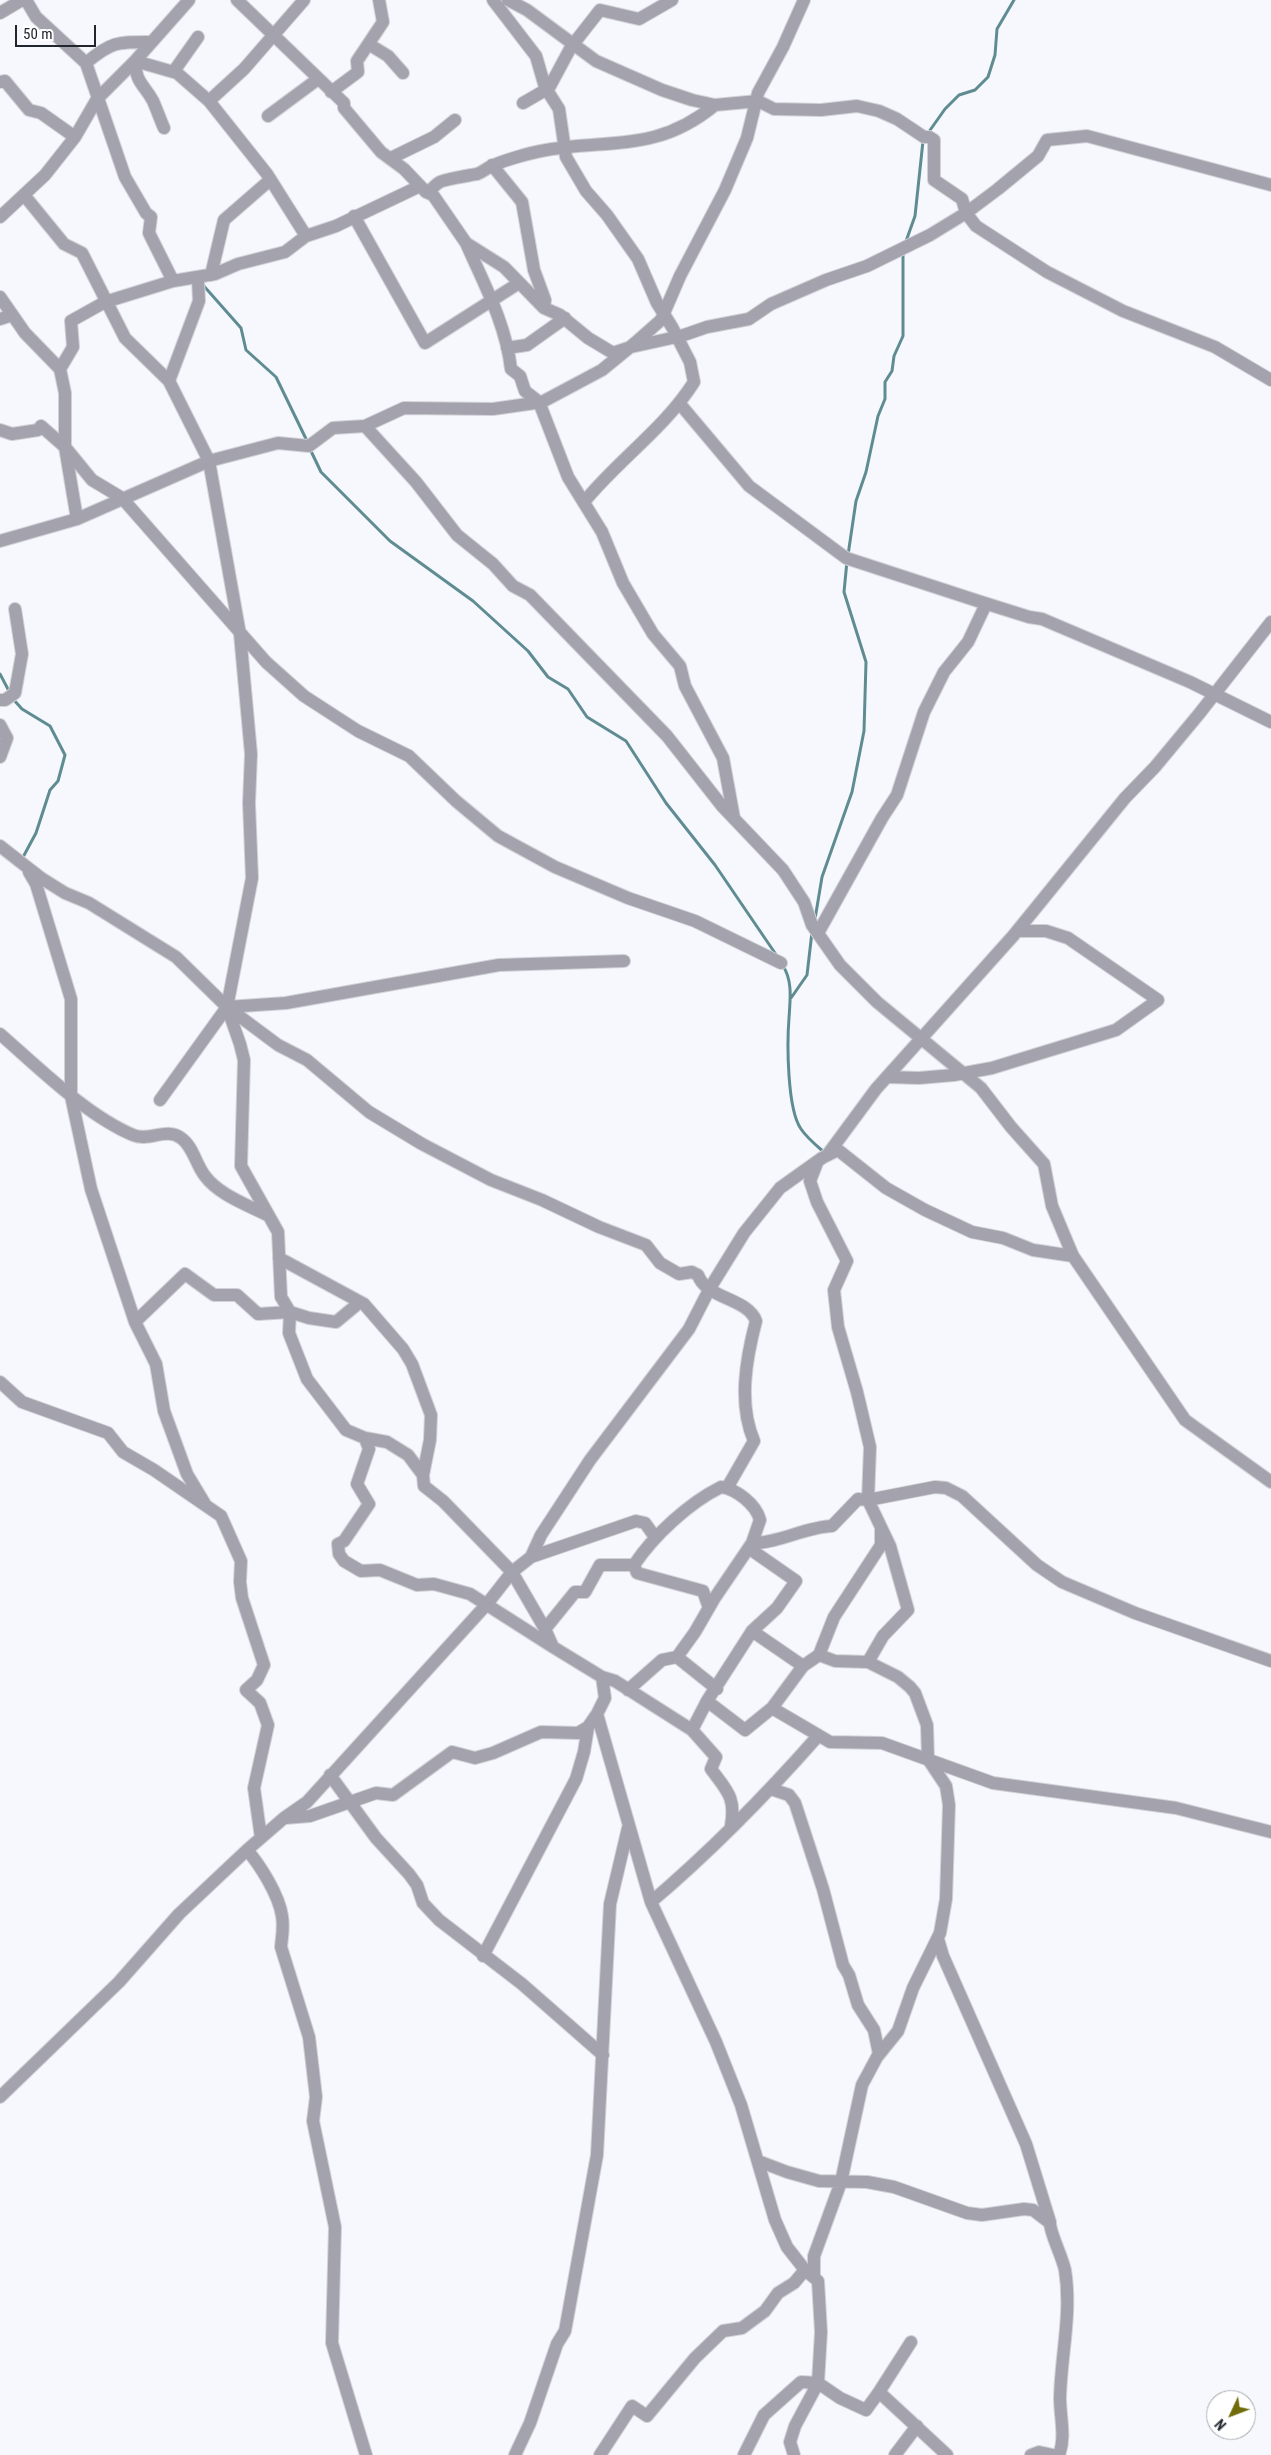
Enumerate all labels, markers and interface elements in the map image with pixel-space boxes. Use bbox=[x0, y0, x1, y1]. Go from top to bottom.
scale bar bbox=[18, 15, 99, 47]
text: 50 m bbox=[23, 25, 53, 43]
north arrow bbox=[1206, 2390, 1256, 2440]
text: N bbox=[1212, 2416, 1230, 2433]

